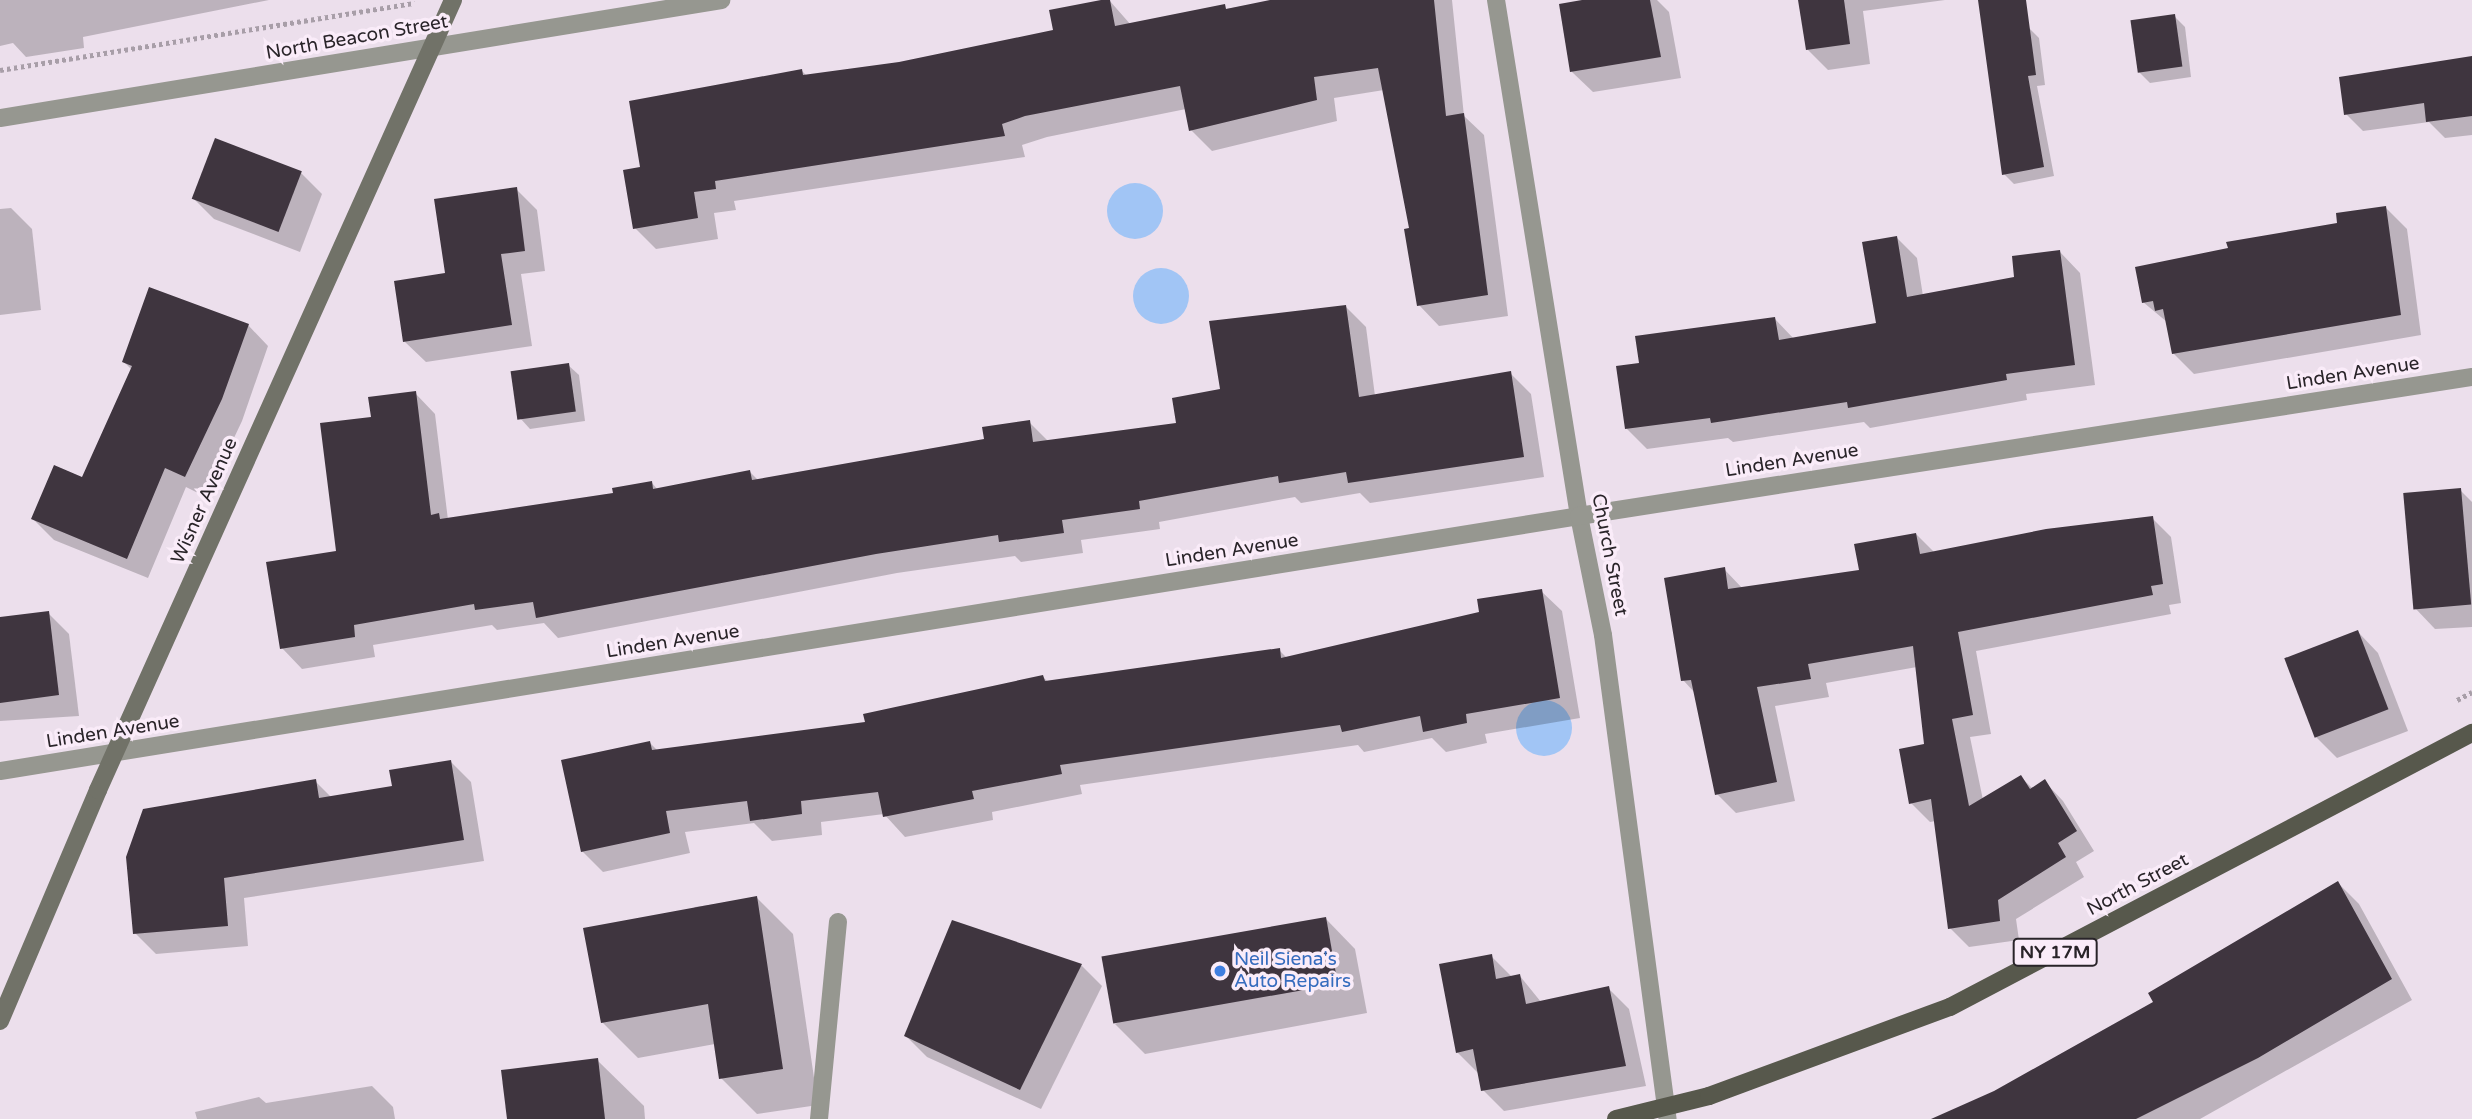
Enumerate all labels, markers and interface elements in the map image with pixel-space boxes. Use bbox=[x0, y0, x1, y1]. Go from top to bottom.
street label: North Beacon Street bbox=[264, 11, 450, 65]
street label: Linden Avenue bbox=[2285, 352, 2421, 396]
street label: Wisner Avenue bbox=[167, 435, 243, 567]
street label: Linden Avenue bbox=[1724, 439, 1860, 483]
street label: Church Street bbox=[1586, 492, 1632, 618]
street label: Linden Avenue bbox=[1164, 529, 1300, 573]
street label: Linden Avenue bbox=[605, 620, 741, 664]
street label: Linden Avenue bbox=[45, 710, 181, 754]
street label: North Street bbox=[2083, 849, 2193, 921]
road number: NY 17M bbox=[2011, 937, 2099, 967]
place label: Neil Siena's Auto Repairs bbox=[1234, 949, 1351, 993]
marker: Neil Siena's Auto Repairs bbox=[1212, 963, 1228, 979]

